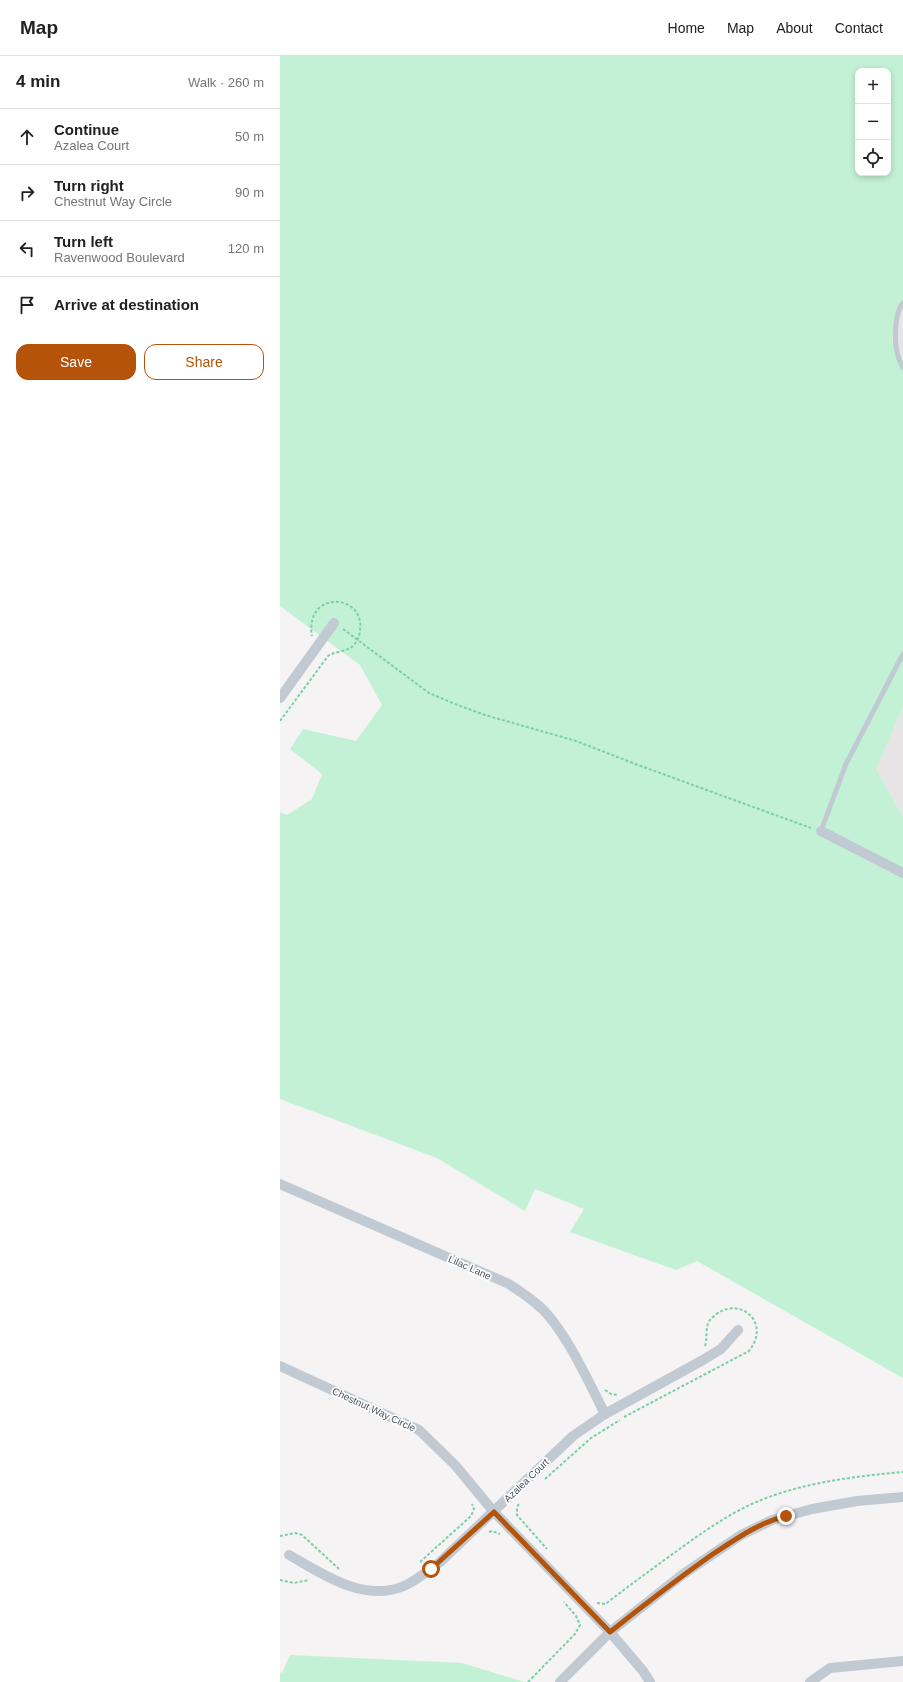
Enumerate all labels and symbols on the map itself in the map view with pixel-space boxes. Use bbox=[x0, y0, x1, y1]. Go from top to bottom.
street label: Lilac Lane bbox=[447, 1253, 493, 1282]
street label: Chestnut Way Circle bbox=[330, 1385, 418, 1434]
street label: Azalea Court bbox=[502, 1456, 551, 1504]
route end bbox=[777, 1507, 795, 1525]
route start bbox=[422, 1560, 440, 1578]

